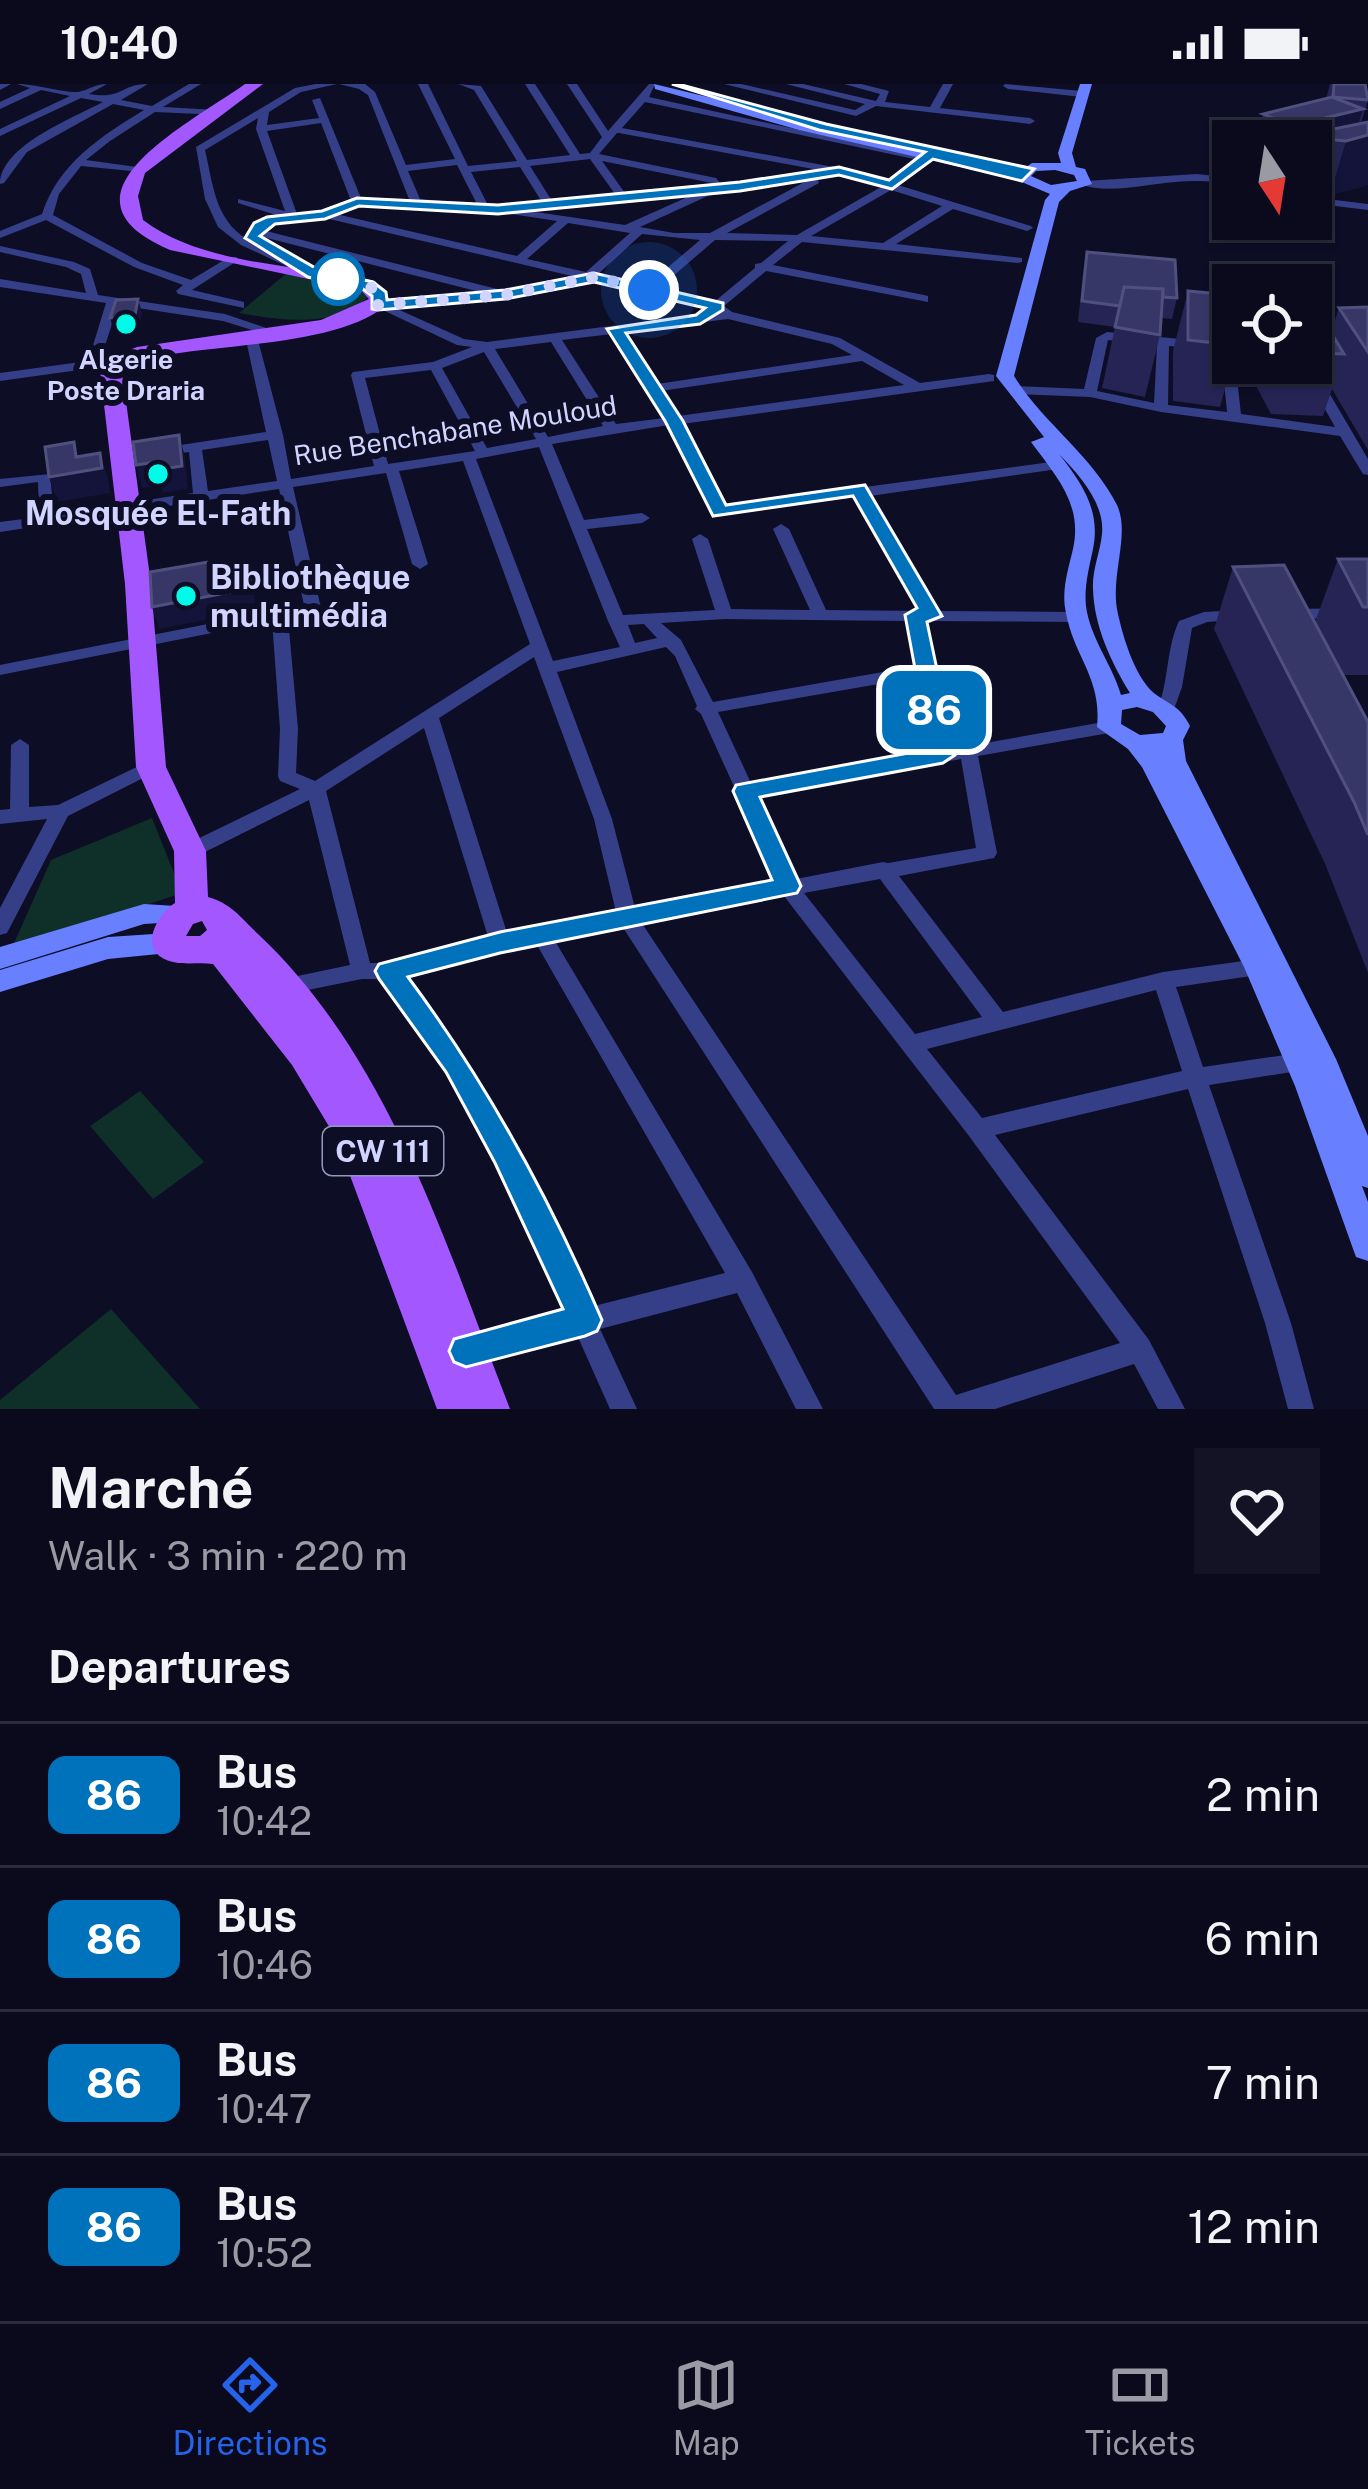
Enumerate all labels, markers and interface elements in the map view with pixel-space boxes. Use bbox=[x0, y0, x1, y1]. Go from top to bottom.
text: 10:40 bbox=[60, 16, 179, 69]
north arrow bbox=[1212, 120, 1332, 240]
map controls bbox=[1212, 120, 1332, 384]
unlabelled marker bbox=[313, 254, 363, 304]
your location bbox=[619, 260, 679, 320]
button: locate bbox=[1212, 264, 1332, 384]
marker: Algerie Poste Draria bbox=[113, 311, 139, 337]
place label: Algerie Poste Draria bbox=[47, 343, 205, 406]
street label: Rue Benchabane Mouloud bbox=[291, 389, 619, 471]
marker: Mosquée El-Fath bbox=[145, 461, 171, 487]
place label: Mosquée El-Fath bbox=[25, 494, 291, 532]
place label: Bibliothèque multimédia bbox=[210, 558, 411, 634]
marker: Bibliothèque multimédia bbox=[173, 583, 199, 609]
line badge: 86 bbox=[880, 671, 988, 749]
text: 86 bbox=[906, 685, 962, 734]
road number: CW 111 bbox=[323, 1127, 443, 1175]
button: heart bbox=[1194, 1448, 1320, 1574]
text: Marché bbox=[48, 1454, 254, 1521]
text: Walk · 3 min · 220 m bbox=[48, 1533, 408, 1579]
text: Departures bbox=[48, 1640, 291, 1693]
text: Bus bbox=[216, 1745, 297, 1798]
text: 2 min bbox=[1206, 1768, 1320, 1821]
text: 86 bbox=[86, 1770, 142, 1819]
text: 10:42 bbox=[216, 1798, 312, 1844]
text: Bus bbox=[216, 1889, 297, 1942]
text: 6 min bbox=[1205, 1912, 1320, 1965]
text: 86 bbox=[86, 1914, 142, 1963]
text: 10:46 bbox=[216, 1942, 313, 1988]
text: Bus bbox=[216, 2033, 297, 2086]
text: 7 min bbox=[1206, 2056, 1320, 2109]
text: 86 bbox=[86, 2058, 142, 2107]
text: 10:47 bbox=[216, 2086, 312, 2132]
text: Bus bbox=[216, 2177, 297, 2230]
text: 12 min bbox=[1188, 2200, 1320, 2253]
text: 86 bbox=[86, 2202, 142, 2251]
text: 10:52 bbox=[216, 2230, 313, 2276]
tab: Directions bbox=[173, 2352, 328, 2462]
tab: Map bbox=[673, 2352, 740, 2462]
tab: Tickets bbox=[1085, 2352, 1195, 2462]

